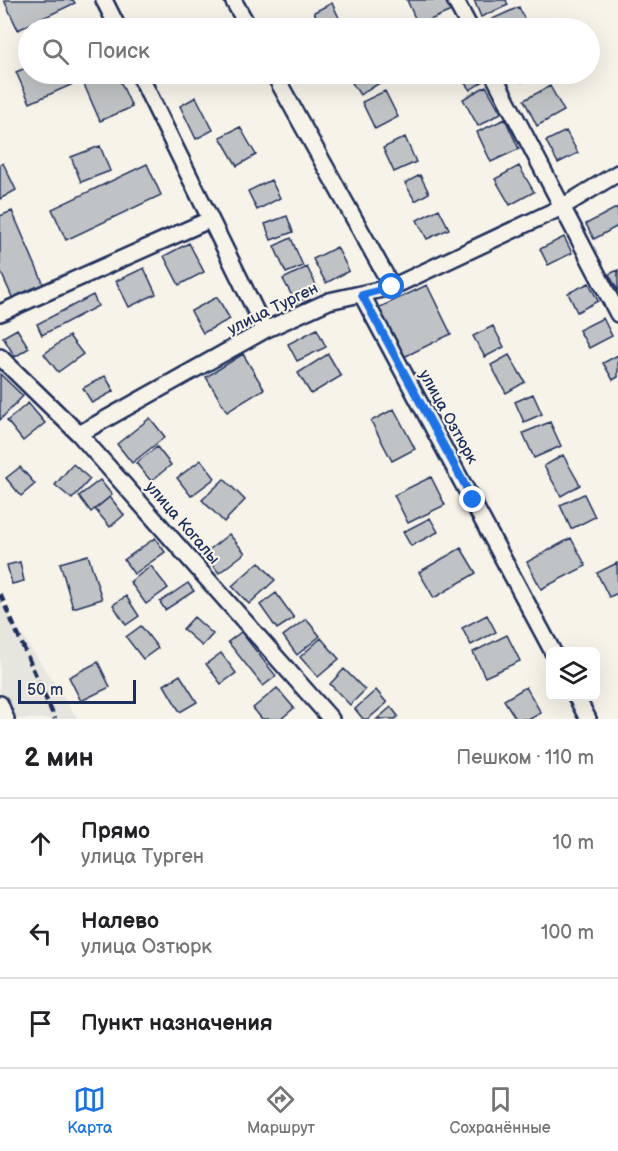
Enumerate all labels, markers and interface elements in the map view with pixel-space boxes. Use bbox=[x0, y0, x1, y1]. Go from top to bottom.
search box bbox=[18, 18, 600, 84]
icon: search bbox=[39, 35, 72, 68]
text: Поиск bbox=[87, 38, 150, 65]
route start bbox=[378, 273, 404, 299]
street label: улица Турген bbox=[225, 279, 321, 339]
street label: улица Озтюрк bbox=[414, 367, 482, 468]
street label: улица Когалы bbox=[141, 478, 223, 568]
route end bbox=[459, 486, 485, 512]
map controls bbox=[546, 647, 600, 701]
button: layers bbox=[546, 647, 600, 701]
scale bar bbox=[18, 677, 136, 704]
text: 50 m bbox=[27, 681, 63, 700]
text: 2 мин bbox=[24, 743, 94, 774]
text: Пешком · 110 m bbox=[456, 746, 594, 770]
text: Прямо bbox=[81, 818, 150, 845]
icon: ahead bbox=[24, 827, 57, 860]
text: 10 m bbox=[553, 831, 594, 855]
text: улица Турген bbox=[81, 845, 204, 869]
text: Налево bbox=[81, 908, 159, 935]
icon: left bbox=[24, 917, 57, 950]
text: 100 m bbox=[541, 921, 594, 945]
text: улица Озтюрк bbox=[81, 935, 212, 959]
icon: arrive bbox=[24, 1007, 57, 1040]
text: Пункт назначения bbox=[81, 1010, 273, 1037]
tab: Карта bbox=[67, 1083, 112, 1138]
tab: Маршрут bbox=[247, 1083, 315, 1138]
tab: Сохранённые bbox=[450, 1083, 551, 1138]

